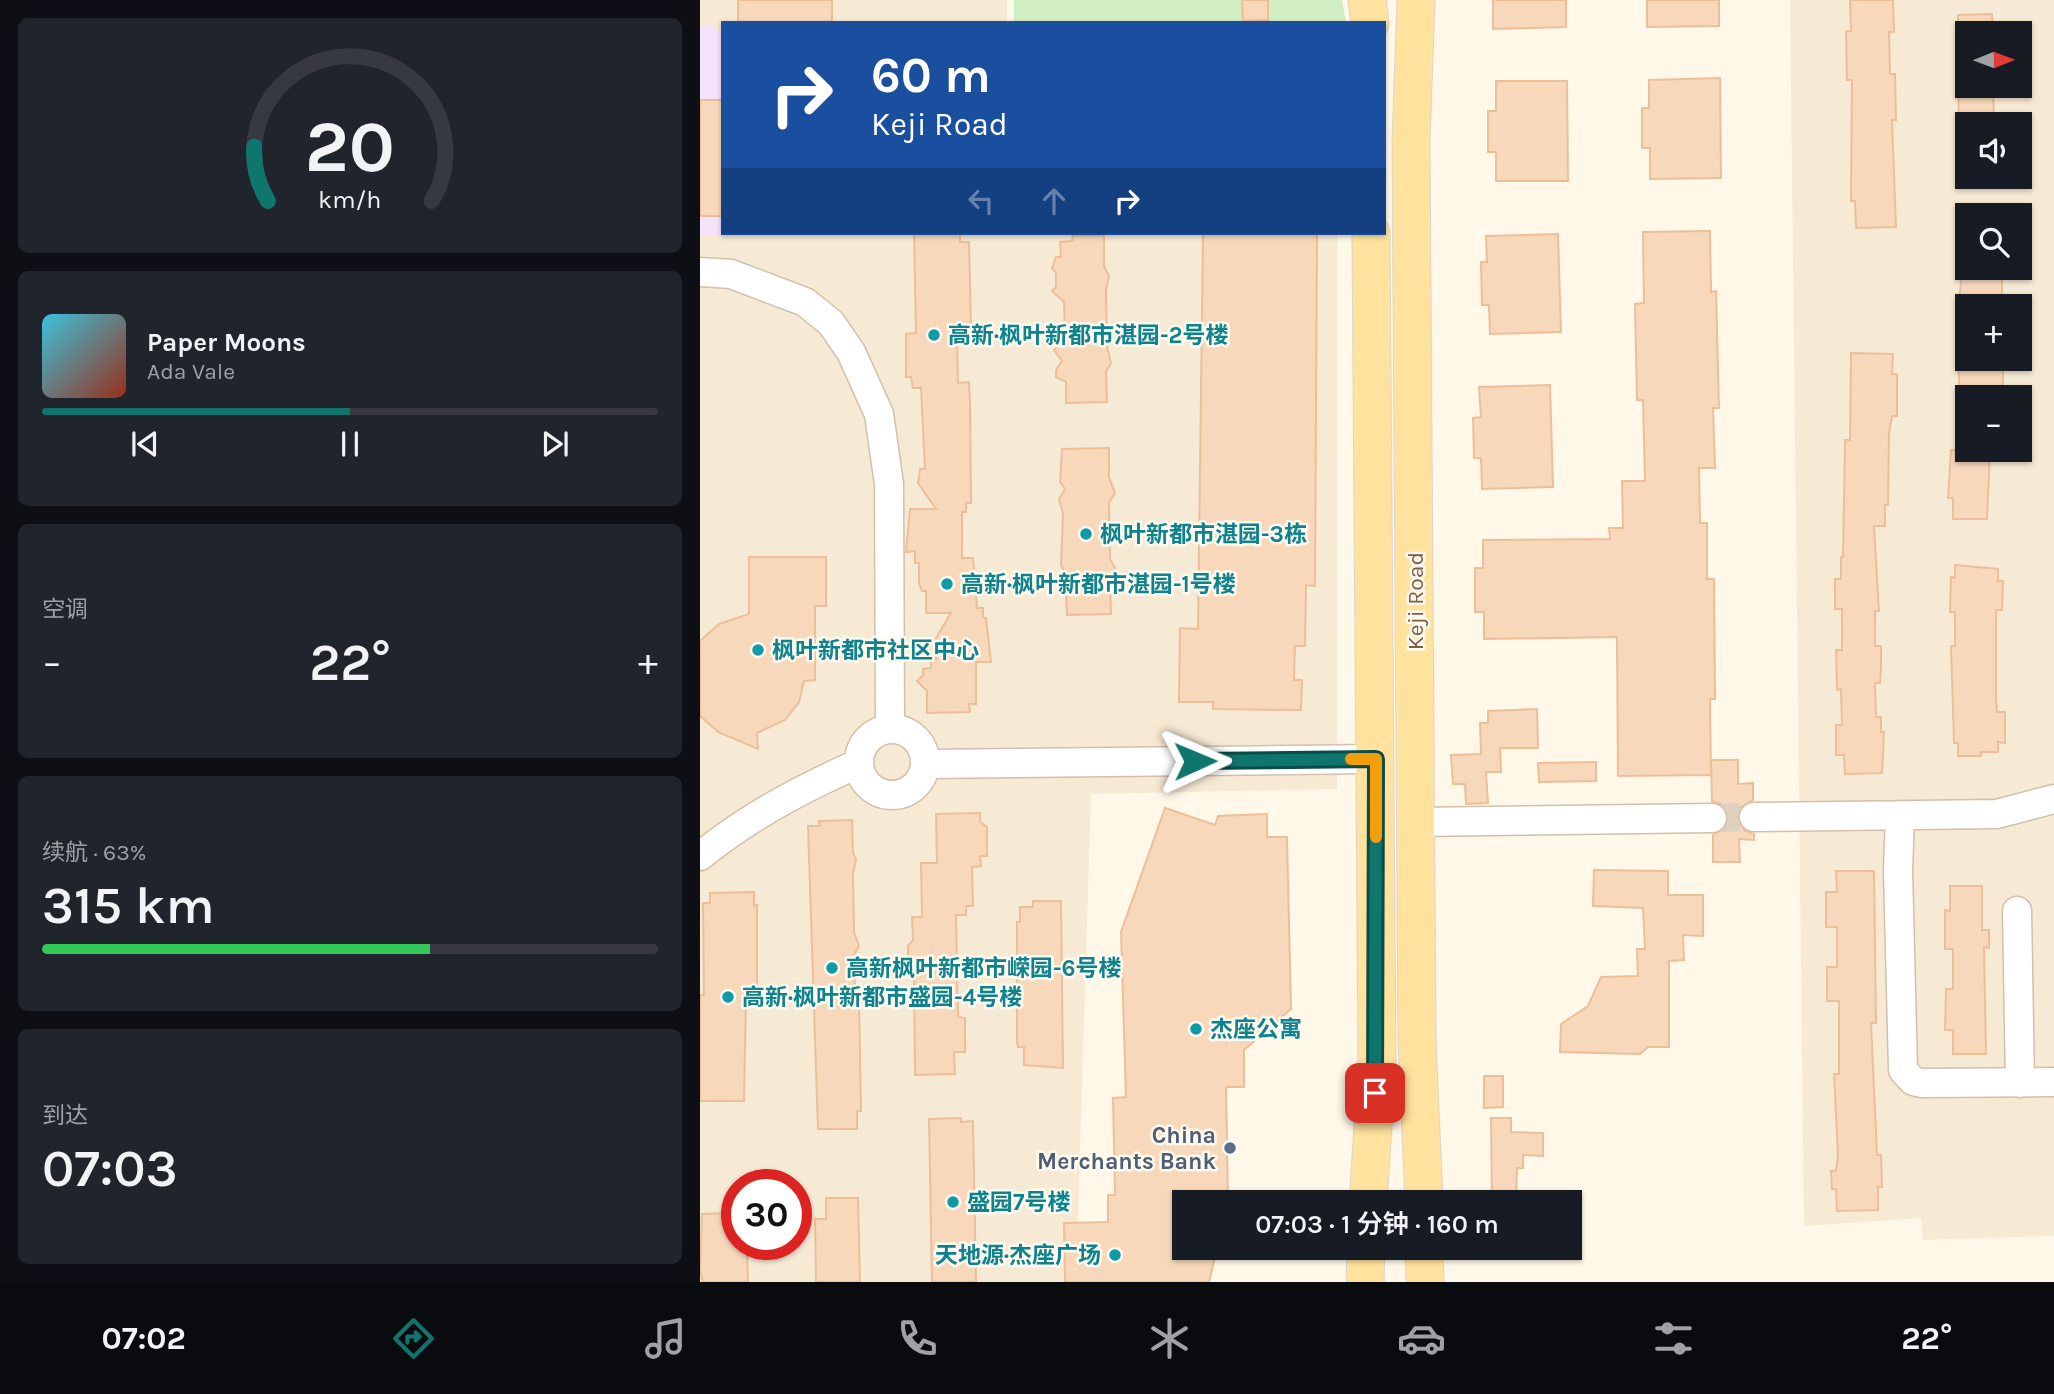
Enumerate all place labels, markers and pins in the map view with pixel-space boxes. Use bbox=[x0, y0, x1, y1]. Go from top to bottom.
place label: 高新·枫叶新都市湛园-2号楼 bbox=[948, 322, 1228, 349]
marker: 高新·枫叶新都市湛园-2号楼 bbox=[926, 327, 942, 343]
place label: 枫叶新都市湛园-3栋 bbox=[1100, 521, 1307, 548]
marker: 枫叶新都市湛园-3栋 bbox=[1078, 526, 1094, 542]
place label: 高新·枫叶新都市湛园-1号楼 bbox=[961, 571, 1236, 598]
marker: 高新·枫叶新都市湛园-1号楼 bbox=[939, 576, 955, 592]
place label: 枫叶新都市社区中心 bbox=[772, 637, 979, 664]
marker: 枫叶新都市社区中心 bbox=[750, 642, 766, 658]
place label: 高新枫叶新都市嵘园-6号楼 bbox=[846, 955, 1122, 982]
marker: 高新枫叶新都市嵘园-6号楼 bbox=[824, 960, 840, 976]
place label: 高新·枫叶新都市盛园-4号楼 bbox=[742, 984, 1022, 1011]
marker: 高新·枫叶新都市盛园-4号楼 bbox=[720, 989, 736, 1005]
place label: 杰座公寓 bbox=[1210, 1016, 1302, 1043]
marker: 杰座公寓 bbox=[1188, 1021, 1204, 1037]
pin bbox=[1345, 1063, 1405, 1123]
place label: China Merchants Bank bbox=[1037, 1122, 1216, 1175]
marker: China Merchants Bank bbox=[1222, 1140, 1238, 1156]
place label: 盛园7号楼 bbox=[967, 1189, 1070, 1216]
marker: 盛园7号楼 bbox=[945, 1194, 961, 1210]
place label: 天地源·杰座广场 bbox=[935, 1242, 1101, 1269]
marker: 天地源·杰座广场 bbox=[1107, 1247, 1123, 1263]

